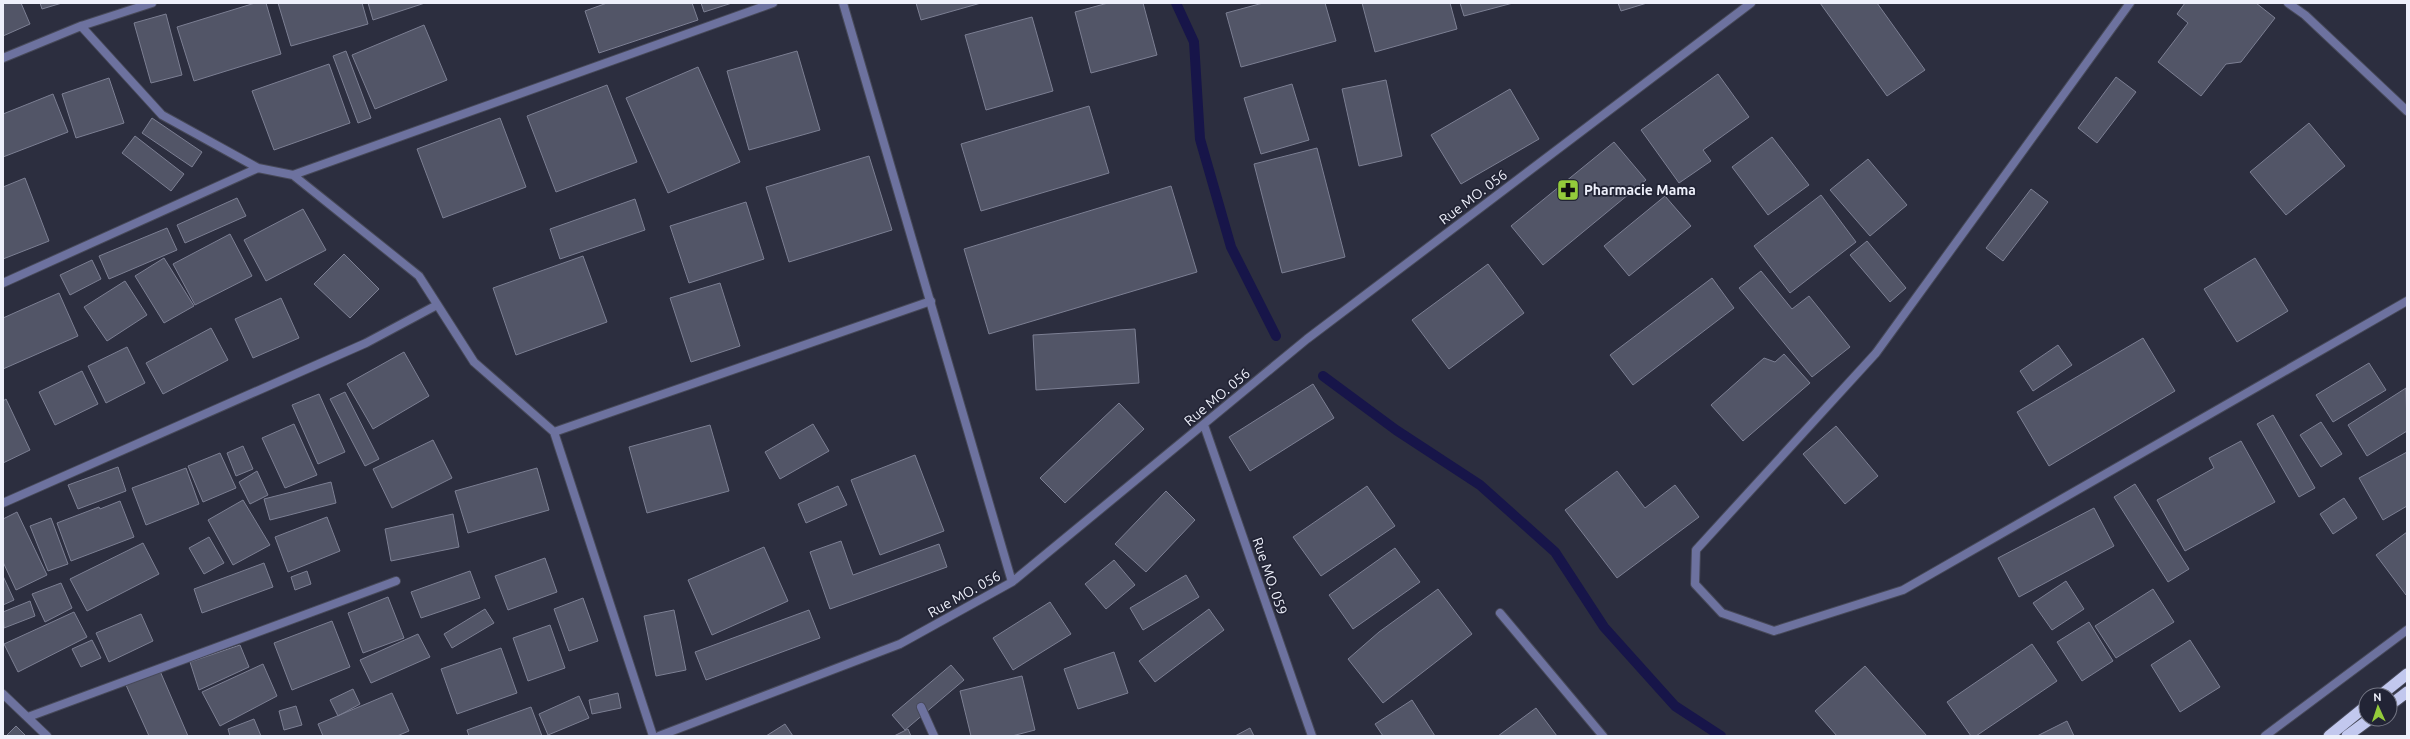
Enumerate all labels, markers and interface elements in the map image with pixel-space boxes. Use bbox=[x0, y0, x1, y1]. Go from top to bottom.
street label: Rue MO. 056 bbox=[1436, 166, 1510, 228]
pharmacy icon: Pharmacie Mama bbox=[1555, 177, 1581, 203]
place label: Pharmacie Mama bbox=[1584, 182, 1696, 198]
street label: Rue MO. 056 bbox=[1181, 365, 1253, 429]
street label: Rue MO. 059 bbox=[1249, 535, 1291, 617]
street label: Rue MO. 056 bbox=[925, 567, 1003, 621]
north arrow bbox=[2358, 687, 2398, 727]
text: N bbox=[2373, 691, 2382, 703]

